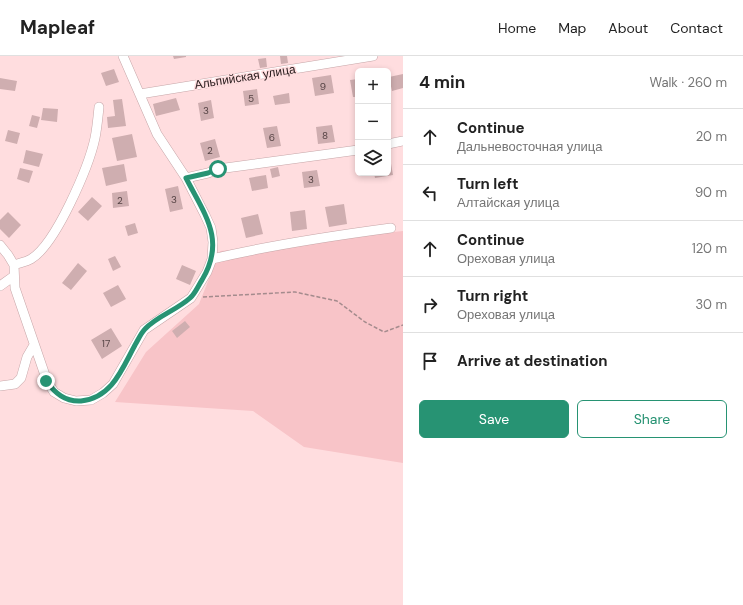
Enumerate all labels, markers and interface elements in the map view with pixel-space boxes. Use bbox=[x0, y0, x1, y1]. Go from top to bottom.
text: Mapleaf bbox=[20, 15, 95, 40]
text: Home bbox=[498, 19, 536, 37]
text: Map bbox=[558, 19, 586, 37]
text: About bbox=[608, 19, 648, 37]
text: Contact bbox=[670, 19, 723, 37]
street label: Альпийская улица bbox=[193, 61, 297, 93]
map controls bbox=[355, 68, 391, 176]
button: + bbox=[355, 68, 391, 104]
text: 4 min bbox=[419, 71, 465, 93]
text: Walk · 260 m bbox=[649, 74, 727, 91]
house number: 9 bbox=[320, 80, 326, 93]
house number: 5 bbox=[248, 92, 254, 105]
house number: 3 bbox=[203, 104, 209, 117]
button: − bbox=[355, 104, 391, 140]
text: Continue bbox=[457, 118, 525, 138]
icon: ahead bbox=[419, 126, 441, 148]
text: 20 m bbox=[696, 128, 727, 145]
house number: 8 bbox=[322, 129, 328, 142]
house number: 6 bbox=[269, 131, 275, 144]
text: Дальневосточная улица bbox=[457, 138, 602, 155]
button: layers bbox=[355, 140, 391, 176]
house number: 2 bbox=[207, 144, 213, 157]
route start bbox=[209, 160, 227, 178]
house number: 3 bbox=[308, 173, 314, 186]
text: Turn left bbox=[457, 174, 518, 194]
icon: left bbox=[419, 182, 441, 204]
text: 90 m bbox=[695, 184, 727, 201]
house number: 3 bbox=[171, 193, 177, 206]
house number: 2 bbox=[117, 194, 123, 207]
text: Алтайская улица bbox=[457, 194, 560, 211]
text: Continue bbox=[457, 230, 525, 250]
icon: ahead bbox=[419, 238, 441, 260]
text: 120 m bbox=[692, 240, 727, 257]
text: Ореховая улица bbox=[457, 250, 555, 267]
text: Turn right bbox=[457, 286, 528, 306]
icon: right bbox=[419, 294, 441, 316]
text: 30 m bbox=[695, 296, 727, 313]
text: Ореховая улица bbox=[457, 306, 555, 323]
house number: 17 bbox=[102, 337, 110, 350]
icon: arrive bbox=[419, 350, 441, 372]
text: Arrive at destination bbox=[457, 351, 608, 371]
route end bbox=[37, 372, 55, 390]
button: Save bbox=[419, 400, 569, 438]
button: Share bbox=[577, 400, 727, 438]

